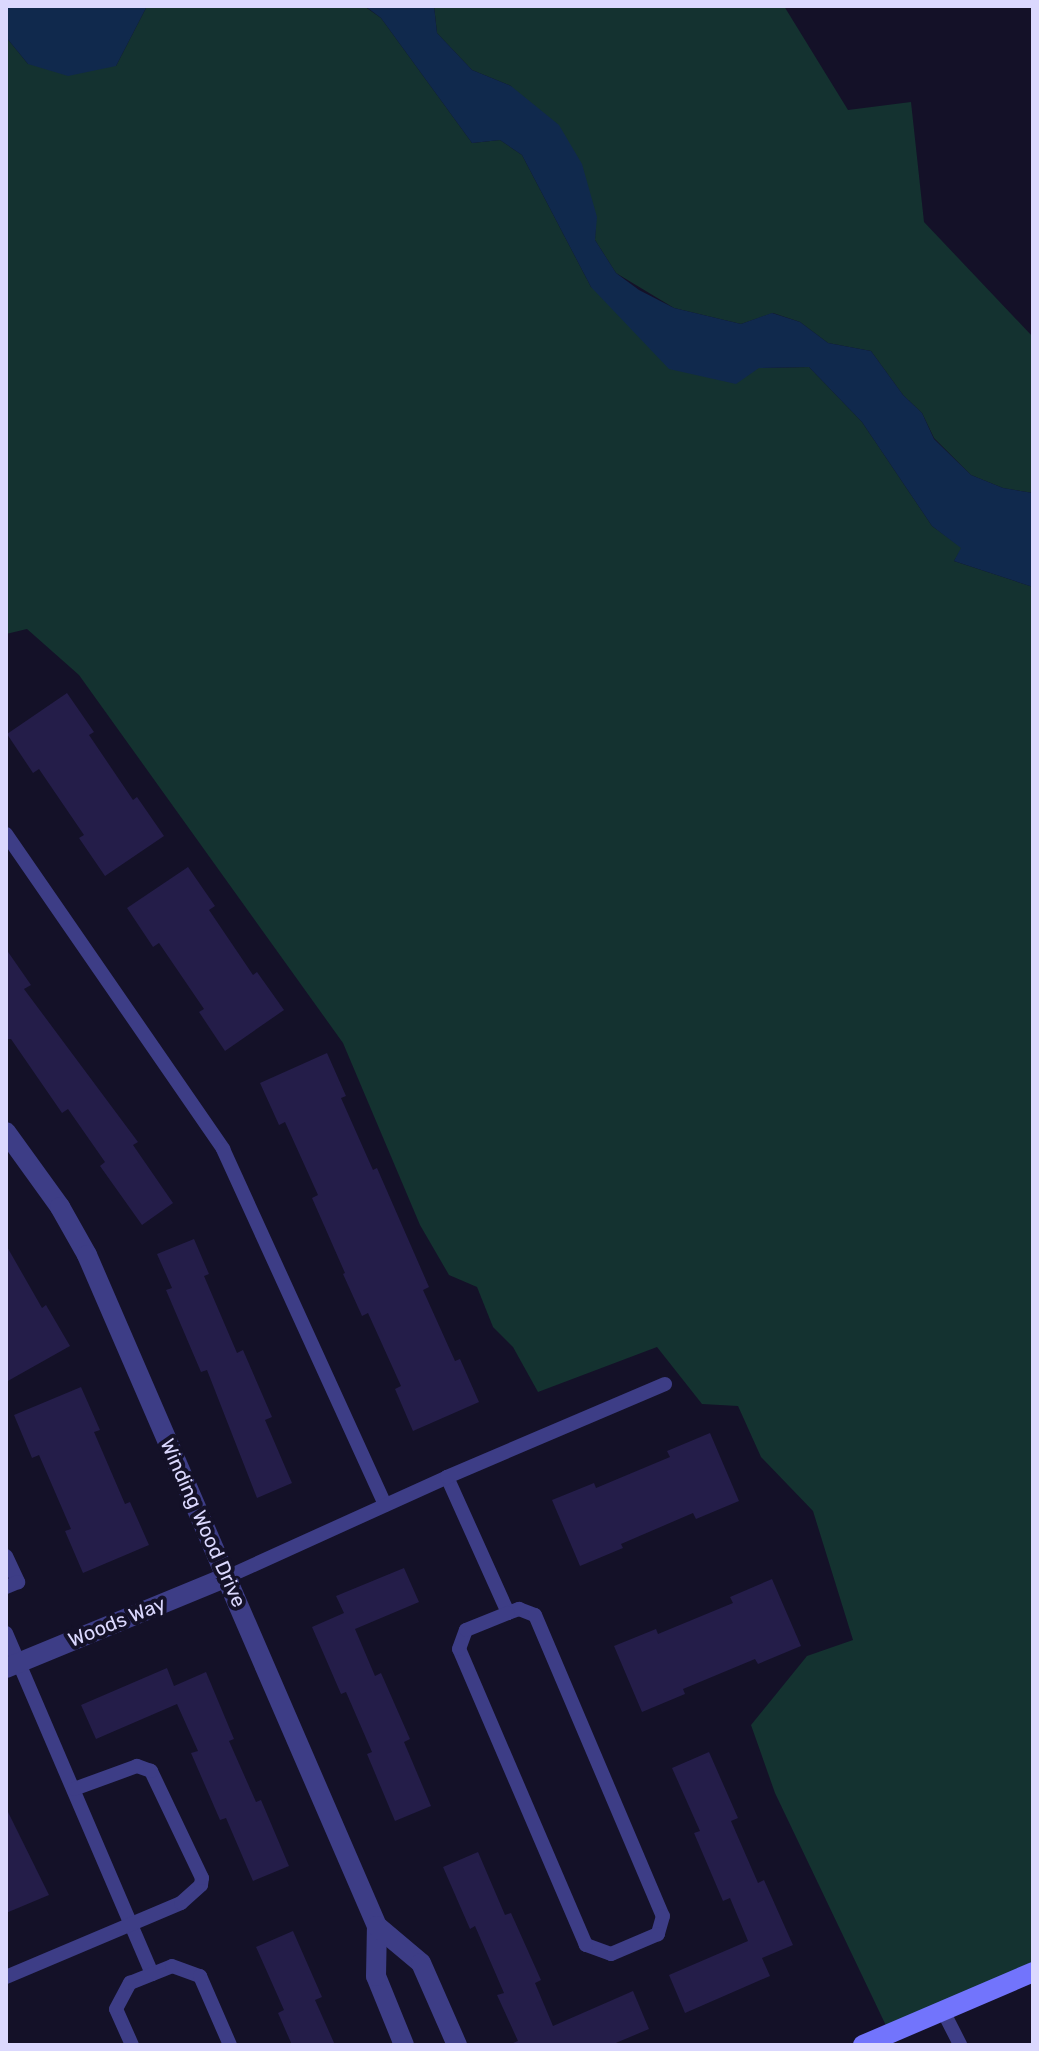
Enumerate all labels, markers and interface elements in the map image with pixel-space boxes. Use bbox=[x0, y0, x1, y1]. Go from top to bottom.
street label: Winding Wood Drive bbox=[155, 1435, 251, 1611]
street label: Woods Way bbox=[65, 1592, 169, 1652]

